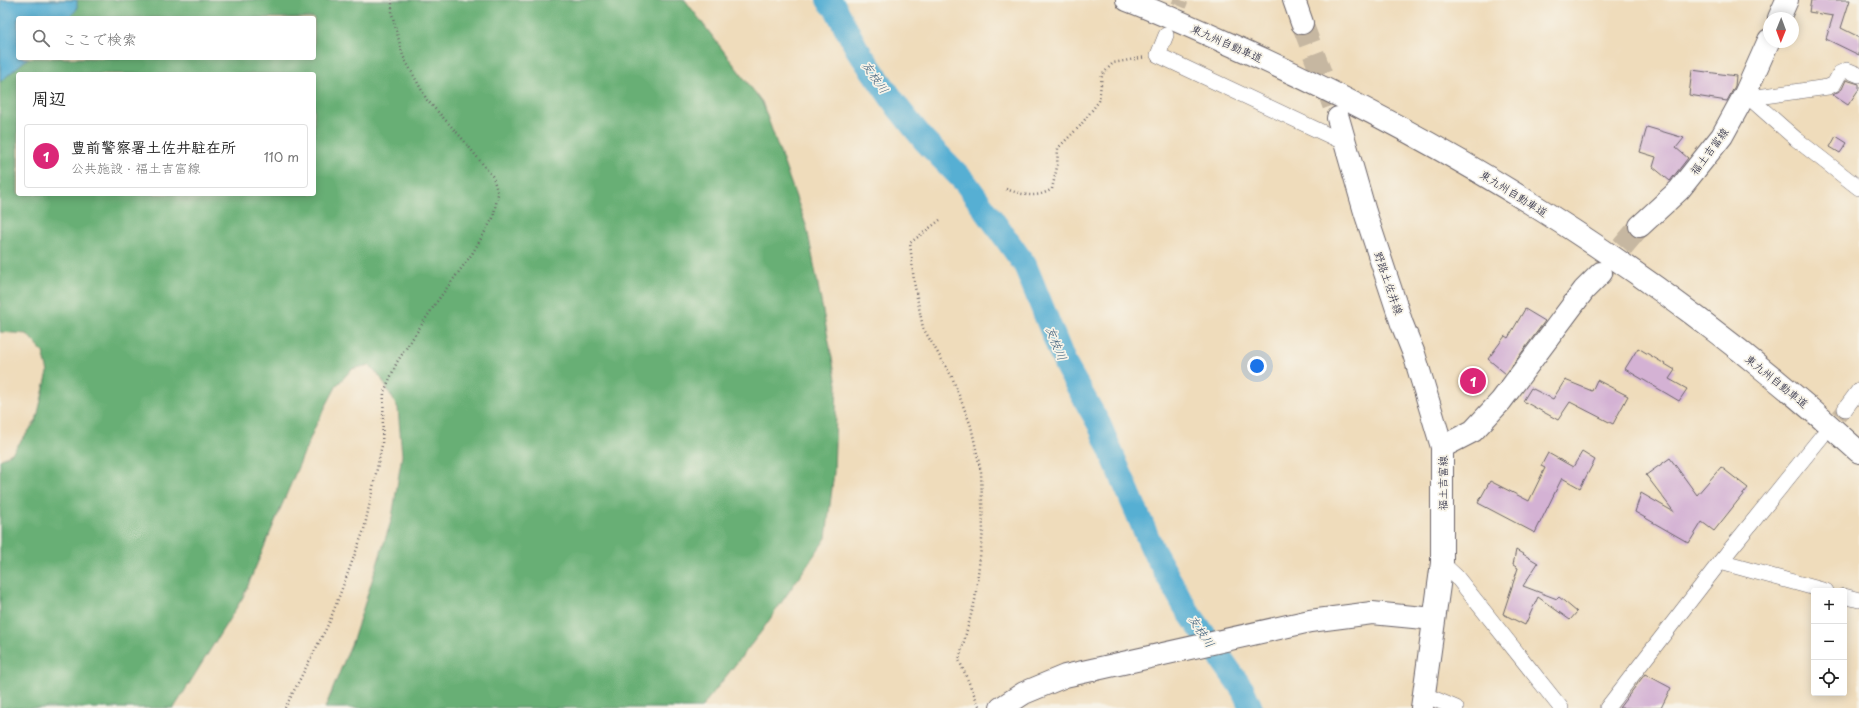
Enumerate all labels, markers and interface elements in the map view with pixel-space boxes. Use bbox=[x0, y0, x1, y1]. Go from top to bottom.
north arrow bbox=[1763, 12, 1799, 48]
search box bbox=[16, 16, 316, 60]
street label: 東九州自動車道 bbox=[1188, 20, 1266, 66]
icon: search bbox=[30, 27, 52, 49]
text: ここで検索 bbox=[62, 27, 137, 50]
water label: 友枝川 bbox=[858, 57, 894, 97]
text: 周辺 bbox=[32, 85, 66, 111]
street label: 福土吉富線 bbox=[1686, 124, 1732, 178]
text: 豊前警察署土佐井駐在所 bbox=[71, 135, 236, 158]
text: 1 bbox=[43, 147, 49, 166]
text: 110 m bbox=[264, 147, 299, 166]
text: 公共施設 · 福土吉富線 bbox=[71, 158, 200, 177]
street label: 東九州自動車道 bbox=[1477, 165, 1551, 221]
street label: 野路土佐井線 bbox=[1370, 249, 1408, 317]
water label: 友枝川 bbox=[1042, 323, 1072, 363]
street label: 東九州自動車道 bbox=[1742, 350, 1812, 412]
your location bbox=[1247, 356, 1267, 376]
pin: 1 bbox=[1460, 366, 1486, 396]
street label: 福土吉富線 bbox=[1434, 456, 1451, 511]
map controls bbox=[1811, 588, 1847, 696]
button: + bbox=[1811, 588, 1847, 624]
water label: 友枝川 bbox=[1184, 611, 1220, 651]
button: − bbox=[1811, 624, 1847, 660]
button: locate bbox=[1811, 660, 1847, 696]

